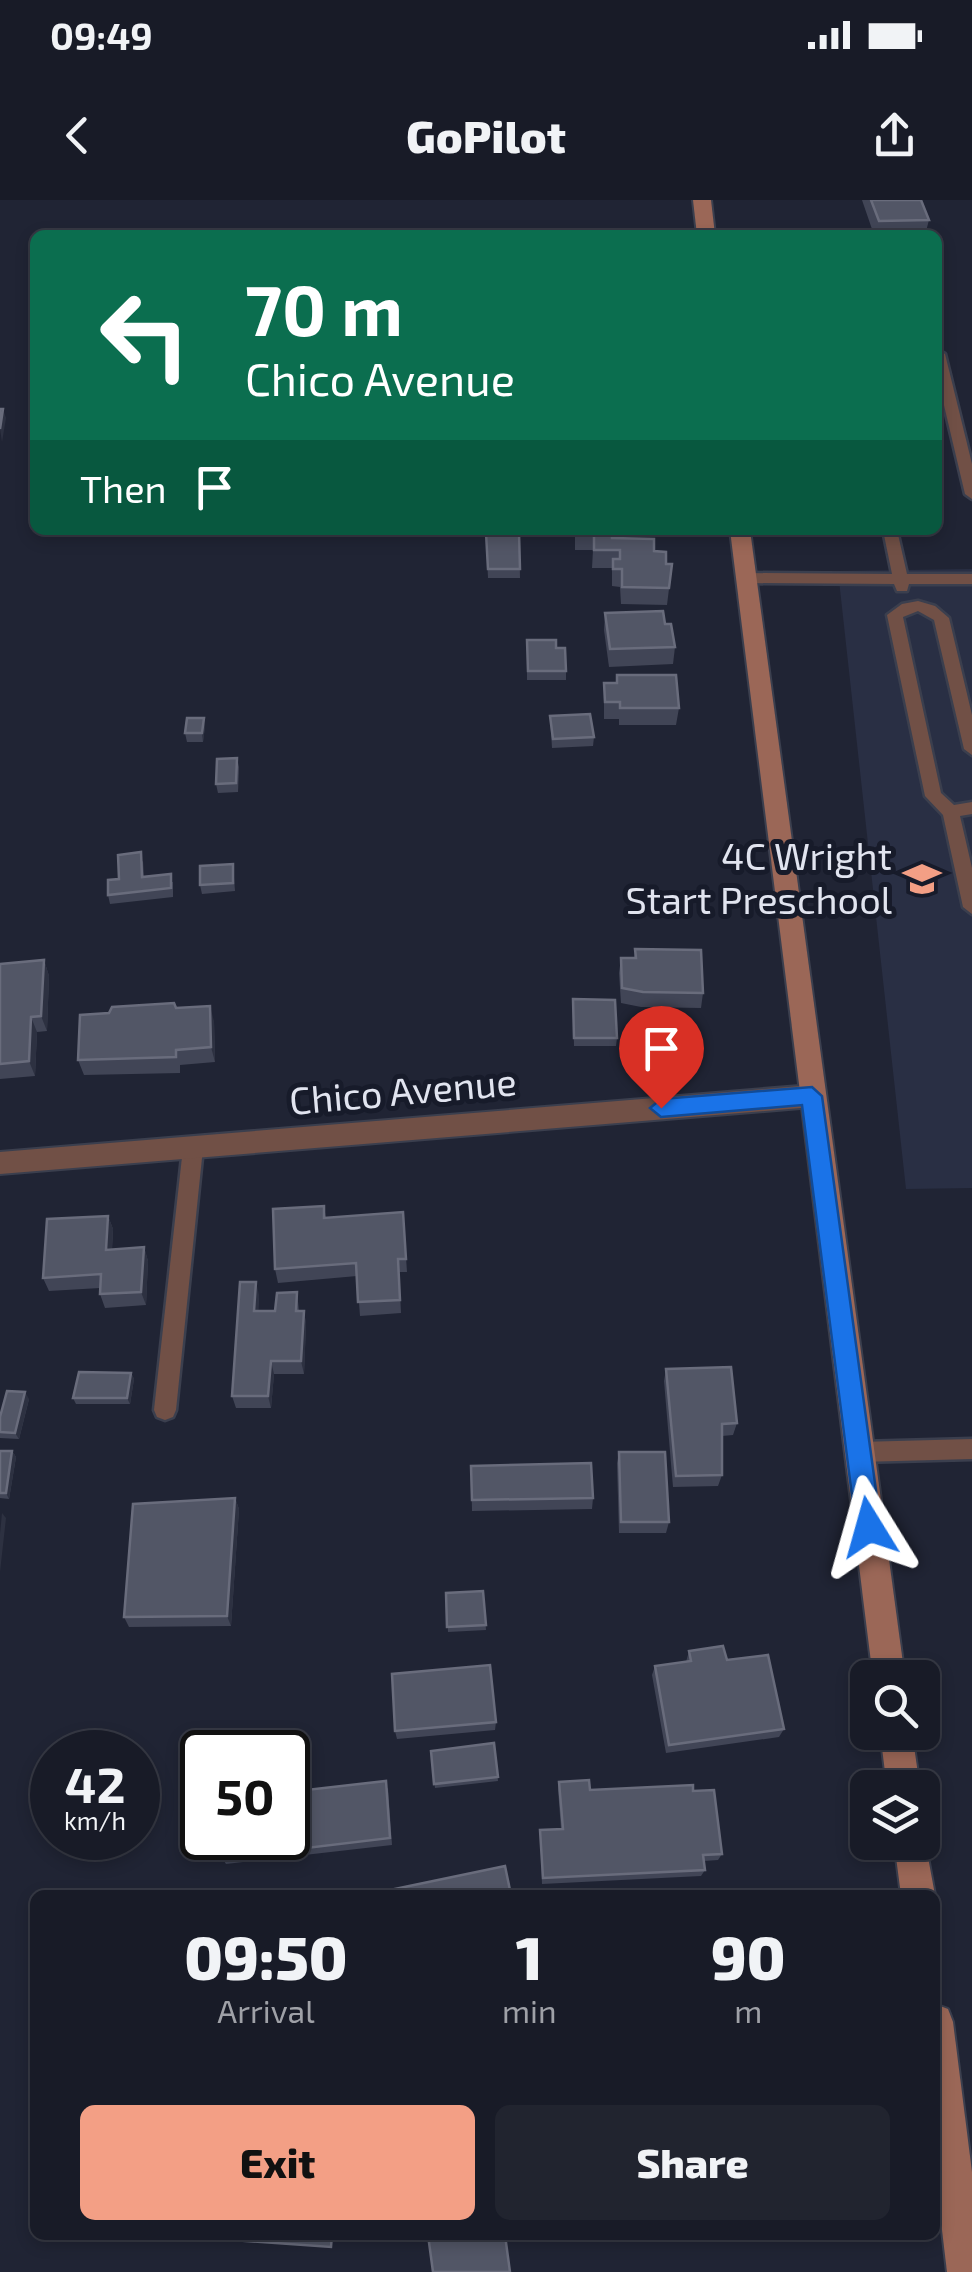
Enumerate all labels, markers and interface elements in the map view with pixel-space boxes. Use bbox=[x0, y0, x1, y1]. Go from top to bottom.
text: 09:49 bbox=[50, 12, 153, 58]
icon: back bbox=[50, 108, 105, 163]
text: GoPilot bbox=[406, 108, 566, 162]
icon: share bbox=[867, 108, 922, 163]
text: 70 m bbox=[245, 266, 403, 350]
icon: left bbox=[80, 270, 210, 400]
text: Chico Avenue bbox=[245, 351, 515, 405]
icon: arrive bbox=[187, 460, 242, 515]
text: Then bbox=[80, 465, 167, 511]
place label: 4C Wright Start Preschool bbox=[625, 832, 892, 922]
school or university icon: 4C Wright Start Preschool bbox=[901, 858, 943, 900]
pin bbox=[619, 1006, 704, 1109]
icon: arrive bbox=[634, 1021, 689, 1076]
street label: Chico Avenue bbox=[287, 1057, 518, 1123]
position arrow bbox=[817, 1475, 921, 1579]
map controls bbox=[850, 1660, 940, 1860]
button: search bbox=[850, 1660, 940, 1750]
speed limit sign: 50 bbox=[180, 1730, 310, 1860]
text: 42 bbox=[65, 1753, 125, 1813]
button: layers bbox=[850, 1770, 940, 1860]
text: km/h bbox=[64, 1805, 126, 1835]
text: 09:50 bbox=[184, 1920, 348, 1992]
text: 1 bbox=[516, 1920, 543, 1992]
text: 90 bbox=[711, 1920, 786, 1992]
text: Arrival bbox=[217, 1991, 315, 2029]
text: min bbox=[502, 1991, 557, 2029]
text: m bbox=[734, 1991, 762, 2029]
button: Exit bbox=[80, 2105, 475, 2220]
button: Share bbox=[495, 2105, 890, 2220]

